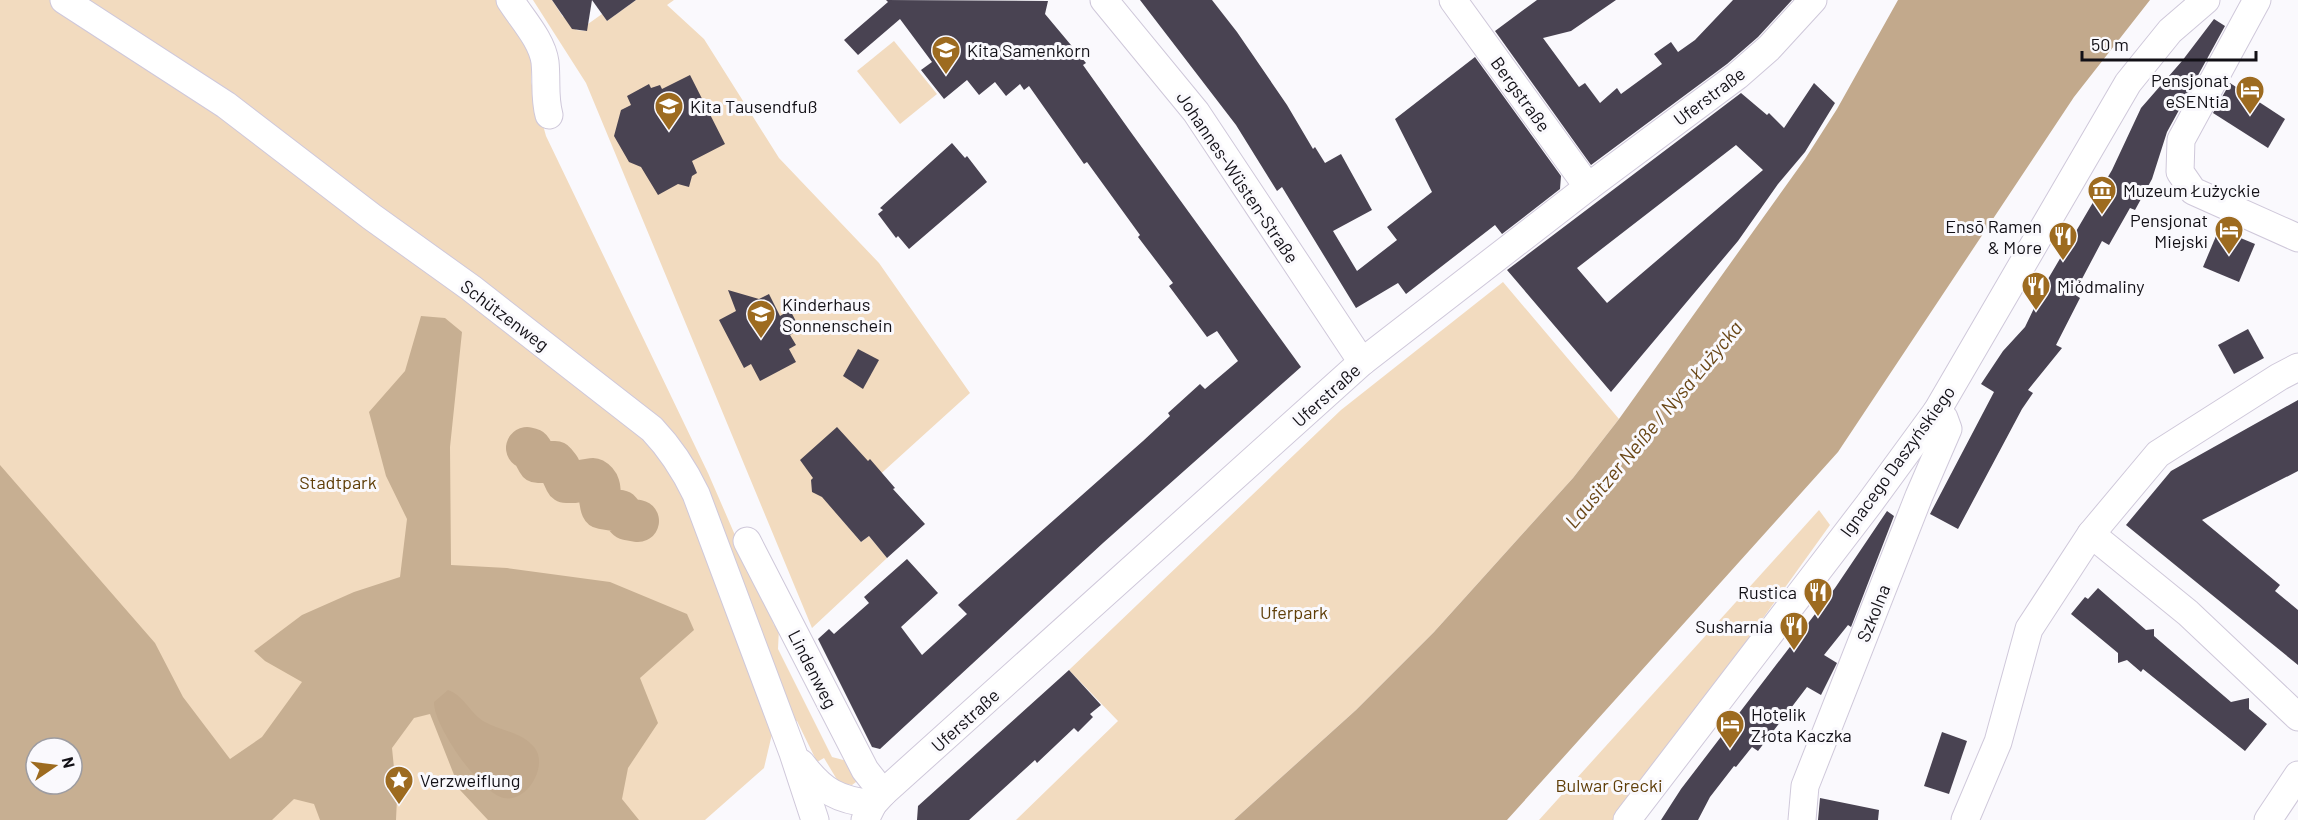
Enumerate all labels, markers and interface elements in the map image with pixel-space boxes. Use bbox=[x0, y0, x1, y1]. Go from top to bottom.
scale bar bbox=[2082, 24, 2256, 62]
text: 50 m bbox=[2091, 33, 2129, 55]
school or university icon: Kita Samenkorn bbox=[930, 34, 962, 76]
place label: Kita Samenkorn bbox=[967, 39, 1090, 61]
street label: Bergstraße bbox=[1486, 52, 1556, 136]
street label: Uferstraße bbox=[1669, 62, 1749, 130]
place label: Pensjonat eSENtia bbox=[2151, 69, 2229, 112]
hotel icon: Pensjonat eSENtia bbox=[2234, 74, 2266, 116]
street label: Johannes-Wüsten-Straße bbox=[1172, 87, 1304, 267]
school or university icon: Kita Tausendfuß bbox=[653, 90, 685, 132]
place label: Kita Tausendfuß bbox=[690, 95, 818, 117]
museum icon: Muzeum Łużyckie bbox=[2086, 174, 2118, 216]
place label: Muzeum Łużyckie bbox=[2123, 179, 2260, 201]
place label: Pensjonat Miejski bbox=[2130, 209, 2208, 252]
hotel icon: Pensjonat Miejski bbox=[2213, 214, 2245, 256]
place label: Ensō Ramen & More bbox=[1945, 215, 2042, 258]
restaurant icon: Ensō Ramen & More bbox=[2047, 220, 2079, 262]
restaurant icon: Miódmaliny bbox=[2020, 270, 2052, 312]
street label: Schützenweg bbox=[457, 275, 553, 355]
place label: Miódmaliny bbox=[2057, 275, 2145, 297]
place label: Kinderhaus Sonnenschein bbox=[782, 293, 892, 336]
school or university icon: Kinderhaus Sonnenschein bbox=[745, 298, 777, 340]
water label: Lausitzer Neiße / Nysa Łużycka bbox=[1559, 316, 1747, 532]
street label: Uferstraße bbox=[1287, 359, 1365, 431]
street label: Ignacego Daszyńskiego bbox=[1835, 381, 1959, 541]
park label: Stadtpark bbox=[299, 471, 377, 493]
restaurant icon: Rustica bbox=[1802, 576, 1834, 618]
place label: Rustica bbox=[1738, 581, 1797, 603]
street label: Szkolna bbox=[1852, 581, 1894, 645]
park label: Uferpark bbox=[1260, 601, 1328, 623]
restaurant icon: Susharnia bbox=[1778, 610, 1810, 652]
place label: Susharnia bbox=[1695, 615, 1773, 637]
street label: Lindenweg bbox=[784, 626, 842, 712]
street label: Uferstraße bbox=[926, 684, 1004, 756]
place label: Hotelik Złota Kaczka bbox=[1751, 703, 1852, 746]
hotel icon: Hotelik Złota Kaczka bbox=[1714, 708, 1746, 750]
north arrow bbox=[24, 736, 84, 796]
text: N bbox=[59, 755, 80, 770]
place icon: Verzweiflung bbox=[383, 764, 415, 806]
place label: Verzweiflung bbox=[420, 769, 520, 791]
park label: Bulwar Grecki bbox=[1555, 774, 1663, 796]

